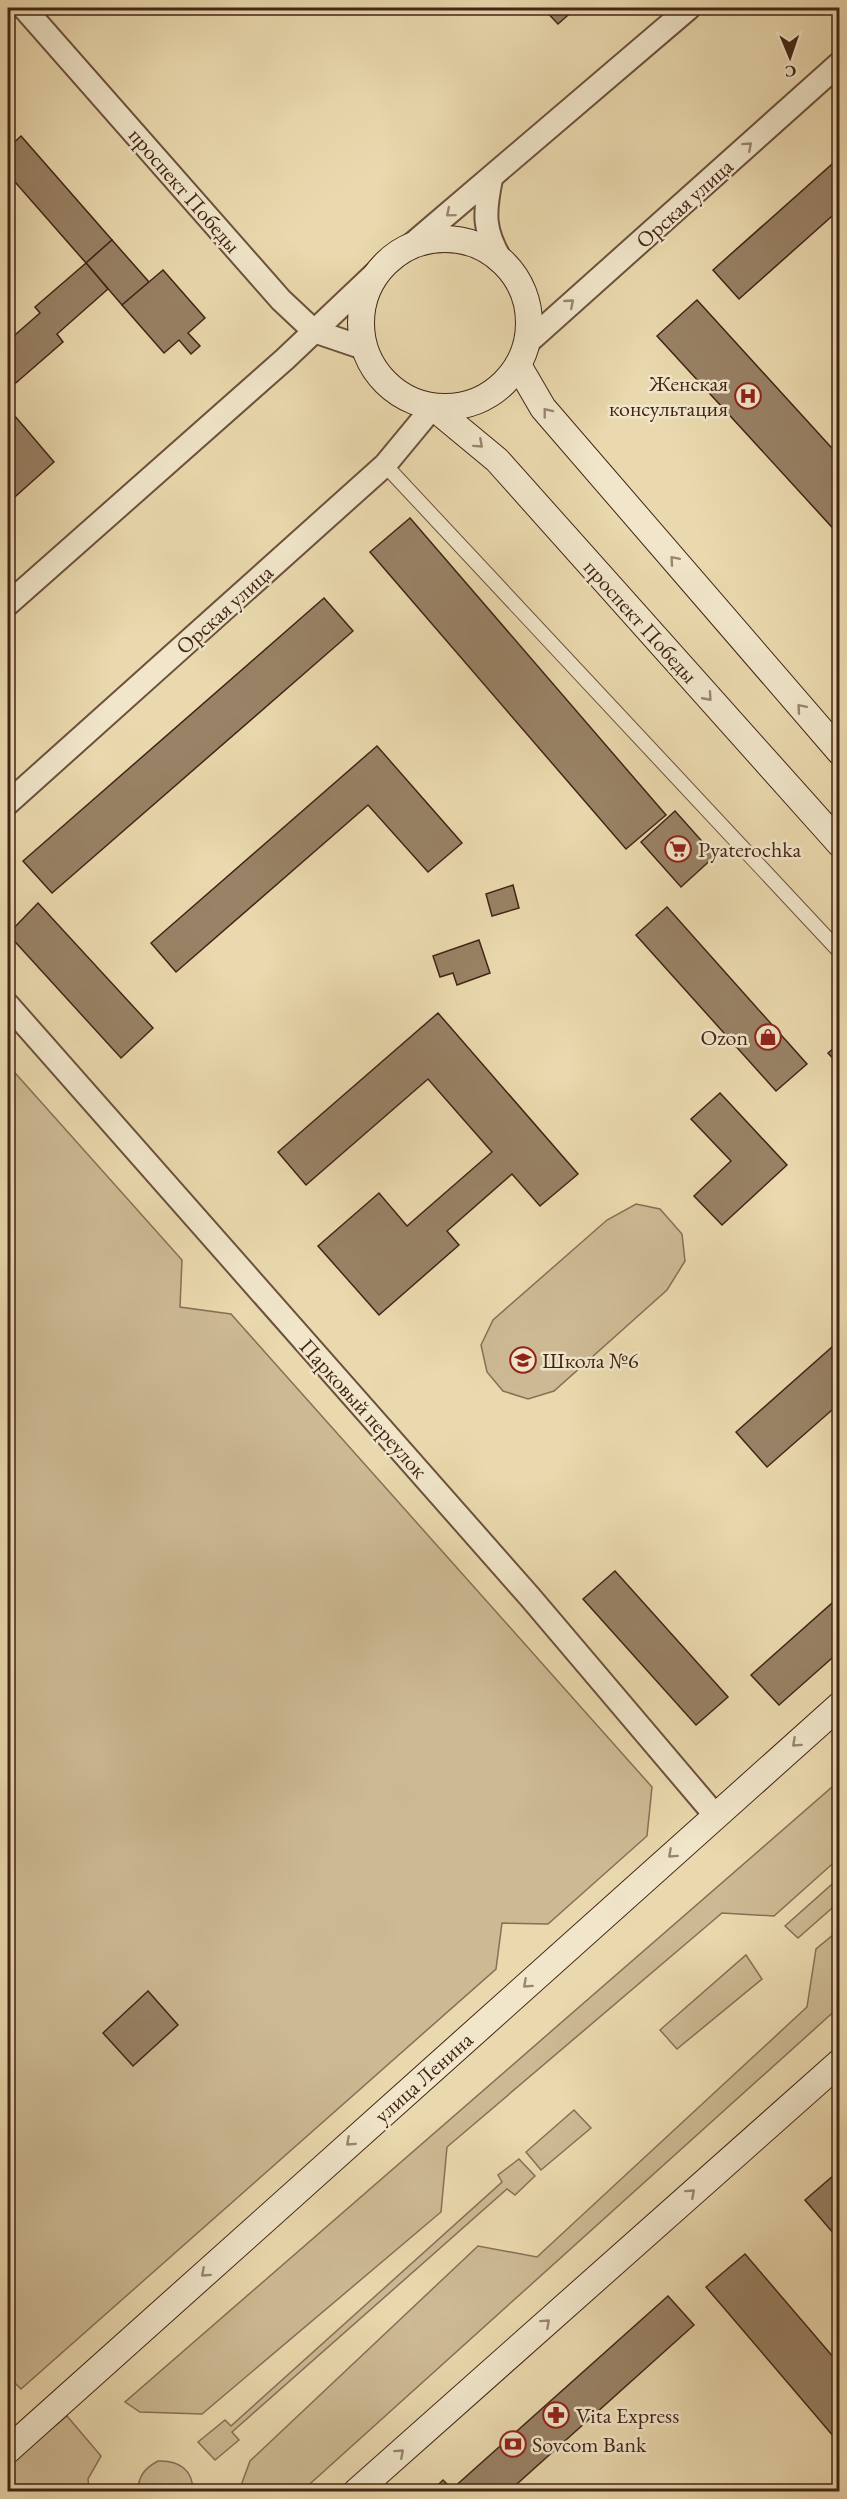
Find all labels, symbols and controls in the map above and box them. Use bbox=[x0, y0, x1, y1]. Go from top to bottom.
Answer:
north arrow bbox=[760, 27, 820, 87]
text: С bbox=[784, 61, 797, 82]
street label: проспект Победы bbox=[122, 122, 247, 259]
one-way arrow bbox=[741, 142, 751, 153]
street label: Орская улица bbox=[630, 152, 739, 255]
one-way arrow bbox=[446, 206, 457, 217]
one-way arrow bbox=[563, 299, 574, 310]
place label: Женская консультация bbox=[609, 369, 728, 423]
hospital icon: Женская консультация bbox=[733, 381, 763, 411]
one-way arrow bbox=[543, 408, 554, 419]
one-way arrow bbox=[471, 436, 482, 447]
street label: проспект Победы bbox=[577, 553, 704, 689]
one-way arrow bbox=[670, 556, 681, 567]
street label: Орская улица bbox=[170, 558, 279, 661]
one-way arrow bbox=[701, 690, 712, 701]
one-way arrow bbox=[797, 704, 808, 715]
supermarket icon: Pyaterochka bbox=[663, 834, 693, 864]
place label: Pyaterochka bbox=[698, 835, 802, 864]
shop icon: Ozon bbox=[753, 1022, 783, 1052]
place label: Ozon bbox=[700, 1023, 748, 1052]
street label: Парковый переулок bbox=[293, 1332, 435, 1485]
school or university icon: Школа №6 bbox=[508, 1345, 538, 1375]
place label: Школа №6 bbox=[542, 1346, 639, 1375]
one-way arrow bbox=[792, 1736, 803, 1747]
one-way arrow bbox=[668, 1847, 678, 1858]
one-way arrow bbox=[523, 1977, 533, 1988]
street label: улица Ленина bbox=[368, 2025, 479, 2129]
one-way arrow bbox=[346, 2135, 357, 2146]
one-way arrow bbox=[684, 2189, 695, 2200]
one-way arrow bbox=[201, 2266, 212, 2277]
one-way arrow bbox=[539, 2319, 549, 2330]
pharmacy icon: Vita Express bbox=[541, 2400, 571, 2430]
place label: Vita Express bbox=[576, 2401, 679, 2430]
bank icon: Sovcom Bank bbox=[498, 2429, 528, 2459]
place label: Sovcom Bank bbox=[532, 2430, 647, 2459]
one-way arrow bbox=[393, 2449, 404, 2460]

